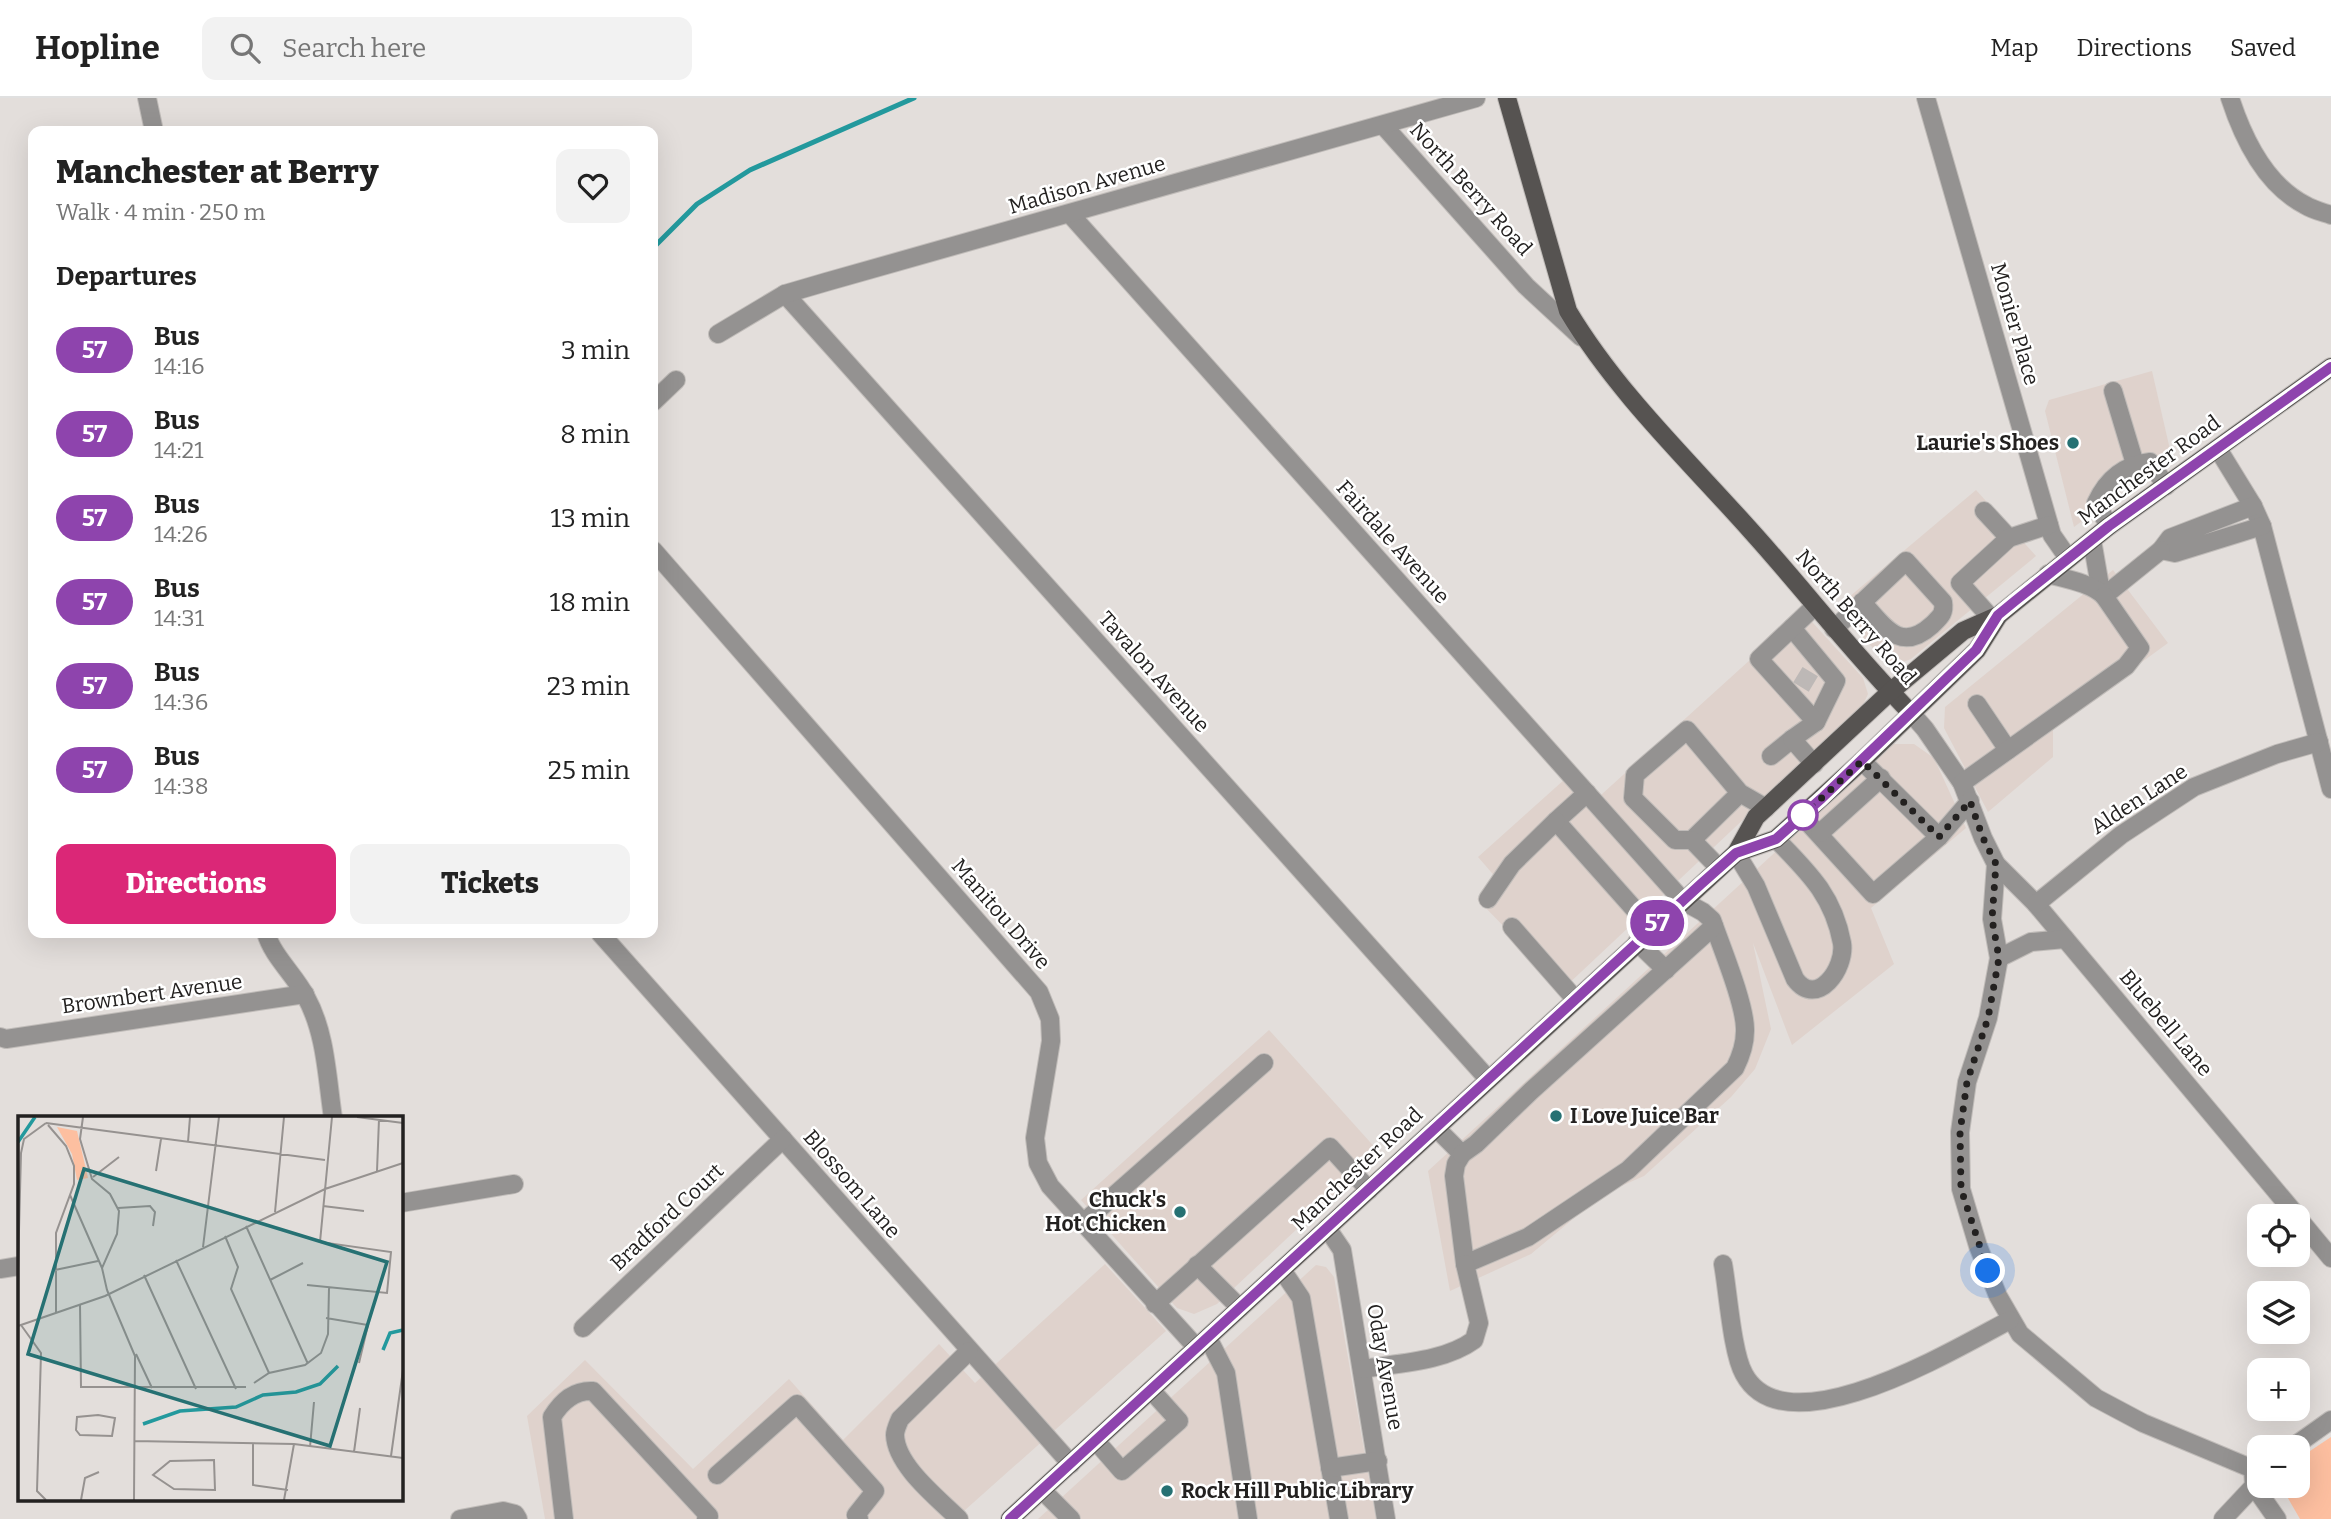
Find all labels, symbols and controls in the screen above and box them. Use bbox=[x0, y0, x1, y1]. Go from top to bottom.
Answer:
search box bbox=[202, 17, 692, 80]
text: Hopline bbox=[35, 28, 160, 68]
icon: search bbox=[226, 29, 264, 67]
text: Search here bbox=[282, 33, 426, 64]
text: Map bbox=[1990, 34, 2039, 62]
text: Directions bbox=[2077, 34, 2192, 62]
text: Saved bbox=[2230, 34, 2296, 62]
street label: North Berry Road bbox=[1404, 117, 1538, 261]
button: heart bbox=[556, 149, 630, 223]
street label: Madison Avenue bbox=[1006, 150, 1168, 220]
text: Manchester at Berry bbox=[56, 152, 378, 192]
text: Walk · 4 min · 250 m bbox=[56, 198, 265, 226]
street label: Monier Place bbox=[1985, 260, 2045, 388]
text: Departures bbox=[56, 261, 197, 292]
text: Bus bbox=[154, 321, 200, 352]
text: 3 min bbox=[561, 335, 630, 366]
text: 57 bbox=[82, 336, 107, 364]
text: 14:16 bbox=[154, 352, 204, 380]
text: Bus bbox=[154, 405, 200, 436]
street label: Manchester Road bbox=[2073, 410, 2225, 530]
text: 8 min bbox=[560, 419, 630, 450]
text: 57 bbox=[82, 420, 107, 448]
place label: Laurie's Shoes bbox=[1916, 430, 2059, 456]
marker: Laurie's Shoes bbox=[2065, 435, 2081, 451]
text: 14:21 bbox=[154, 436, 203, 464]
street label: Fairdale Avenue bbox=[1331, 475, 1455, 609]
text: Bus bbox=[154, 489, 200, 520]
text: 13 min bbox=[550, 503, 630, 534]
text: 57 bbox=[82, 504, 107, 532]
text: 14:26 bbox=[154, 520, 208, 548]
street label: North Berry Road bbox=[1790, 544, 1922, 690]
text: Bus bbox=[154, 573, 200, 604]
text: 18 min bbox=[550, 587, 630, 618]
text: 57 bbox=[82, 588, 107, 616]
text: 14:31 bbox=[154, 604, 204, 632]
street label: Tavalon Avenue bbox=[1093, 606, 1215, 738]
text: Bus bbox=[154, 657, 200, 688]
text: 23 min bbox=[547, 671, 630, 702]
text: 57 bbox=[82, 672, 107, 700]
text: 14:36 bbox=[154, 688, 208, 716]
text: Bus bbox=[154, 741, 200, 772]
text: 25 min bbox=[548, 755, 630, 786]
text: 57 bbox=[82, 756, 107, 784]
street label: Alden Lane bbox=[2086, 758, 2192, 840]
text: 14:38 bbox=[154, 772, 209, 800]
unlabelled marker bbox=[1788, 800, 1818, 830]
button: Directions bbox=[56, 844, 336, 924]
button: Tickets bbox=[350, 844, 630, 924]
street label: Manitou Drive bbox=[946, 853, 1056, 975]
line badge: 57 bbox=[1626, 900, 1688, 946]
text: 57 bbox=[1644, 909, 1670, 937]
street label: Bluebell Lane bbox=[2114, 964, 2218, 1082]
street label: Brownbert Avenue bbox=[60, 968, 244, 1020]
street label: Manchester Road bbox=[1286, 1102, 1428, 1236]
place label: I Love Juice Bar bbox=[1570, 1103, 1719, 1129]
marker: I Love Juice Bar bbox=[1548, 1108, 1564, 1124]
inset map bbox=[18, 1116, 402, 1502]
street label: Blossom Lane bbox=[798, 1124, 906, 1244]
street label: Bradford Court bbox=[605, 1158, 729, 1276]
place label: Chuck's Hot Chicken bbox=[1045, 1187, 1166, 1237]
marker: Chuck's Hot Chicken bbox=[1172, 1204, 1188, 1220]
map controls bbox=[2247, 1204, 2310, 1498]
button: locate bbox=[2247, 1204, 2310, 1267]
your location bbox=[1970, 1253, 2005, 1288]
button: layers bbox=[2247, 1281, 2310, 1344]
street label: Oday Avenue bbox=[1361, 1302, 1409, 1432]
button: + bbox=[2247, 1358, 2310, 1421]
button: − bbox=[2247, 1435, 2310, 1498]
place label: Rock Hill Public Library bbox=[1181, 1478, 1414, 1504]
marker: Rock Hill Public Library bbox=[1159, 1483, 1175, 1499]

